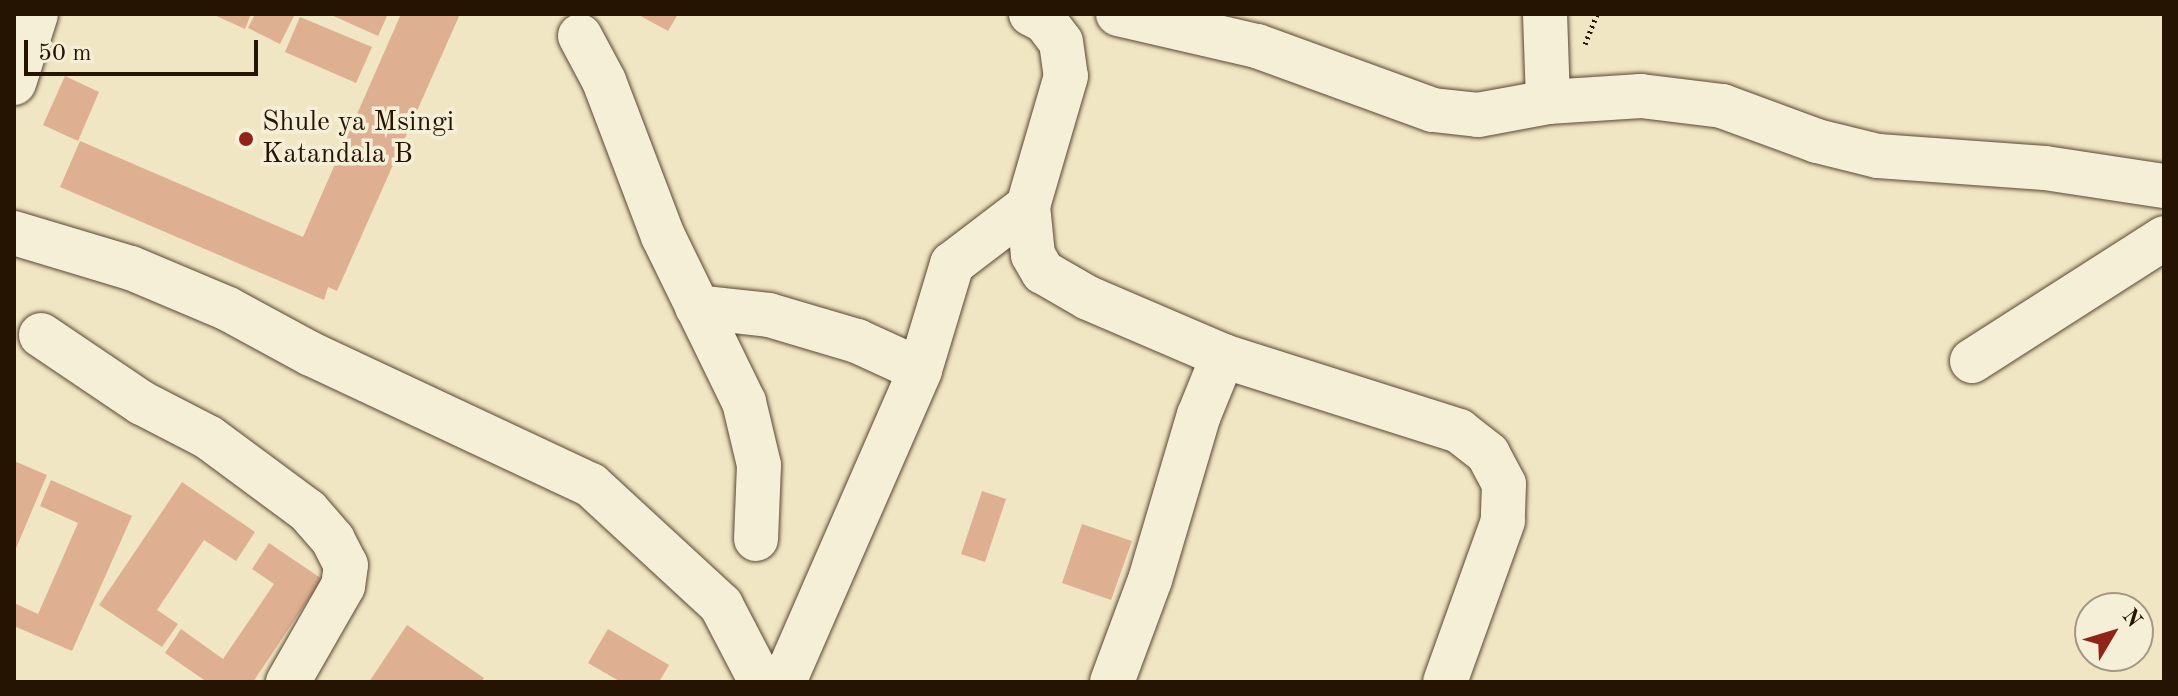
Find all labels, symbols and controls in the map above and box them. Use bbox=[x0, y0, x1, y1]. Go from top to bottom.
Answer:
scale bar bbox=[28, 24, 262, 74]
text: 50 m bbox=[38, 42, 92, 66]
place label: Shule ya Msingi Katandala B bbox=[262, 106, 454, 172]
marker: Shule ya Msingi Katandala B bbox=[237, 130, 255, 148]
north arrow bbox=[2074, 592, 2154, 672]
text: N bbox=[2117, 605, 2145, 632]

